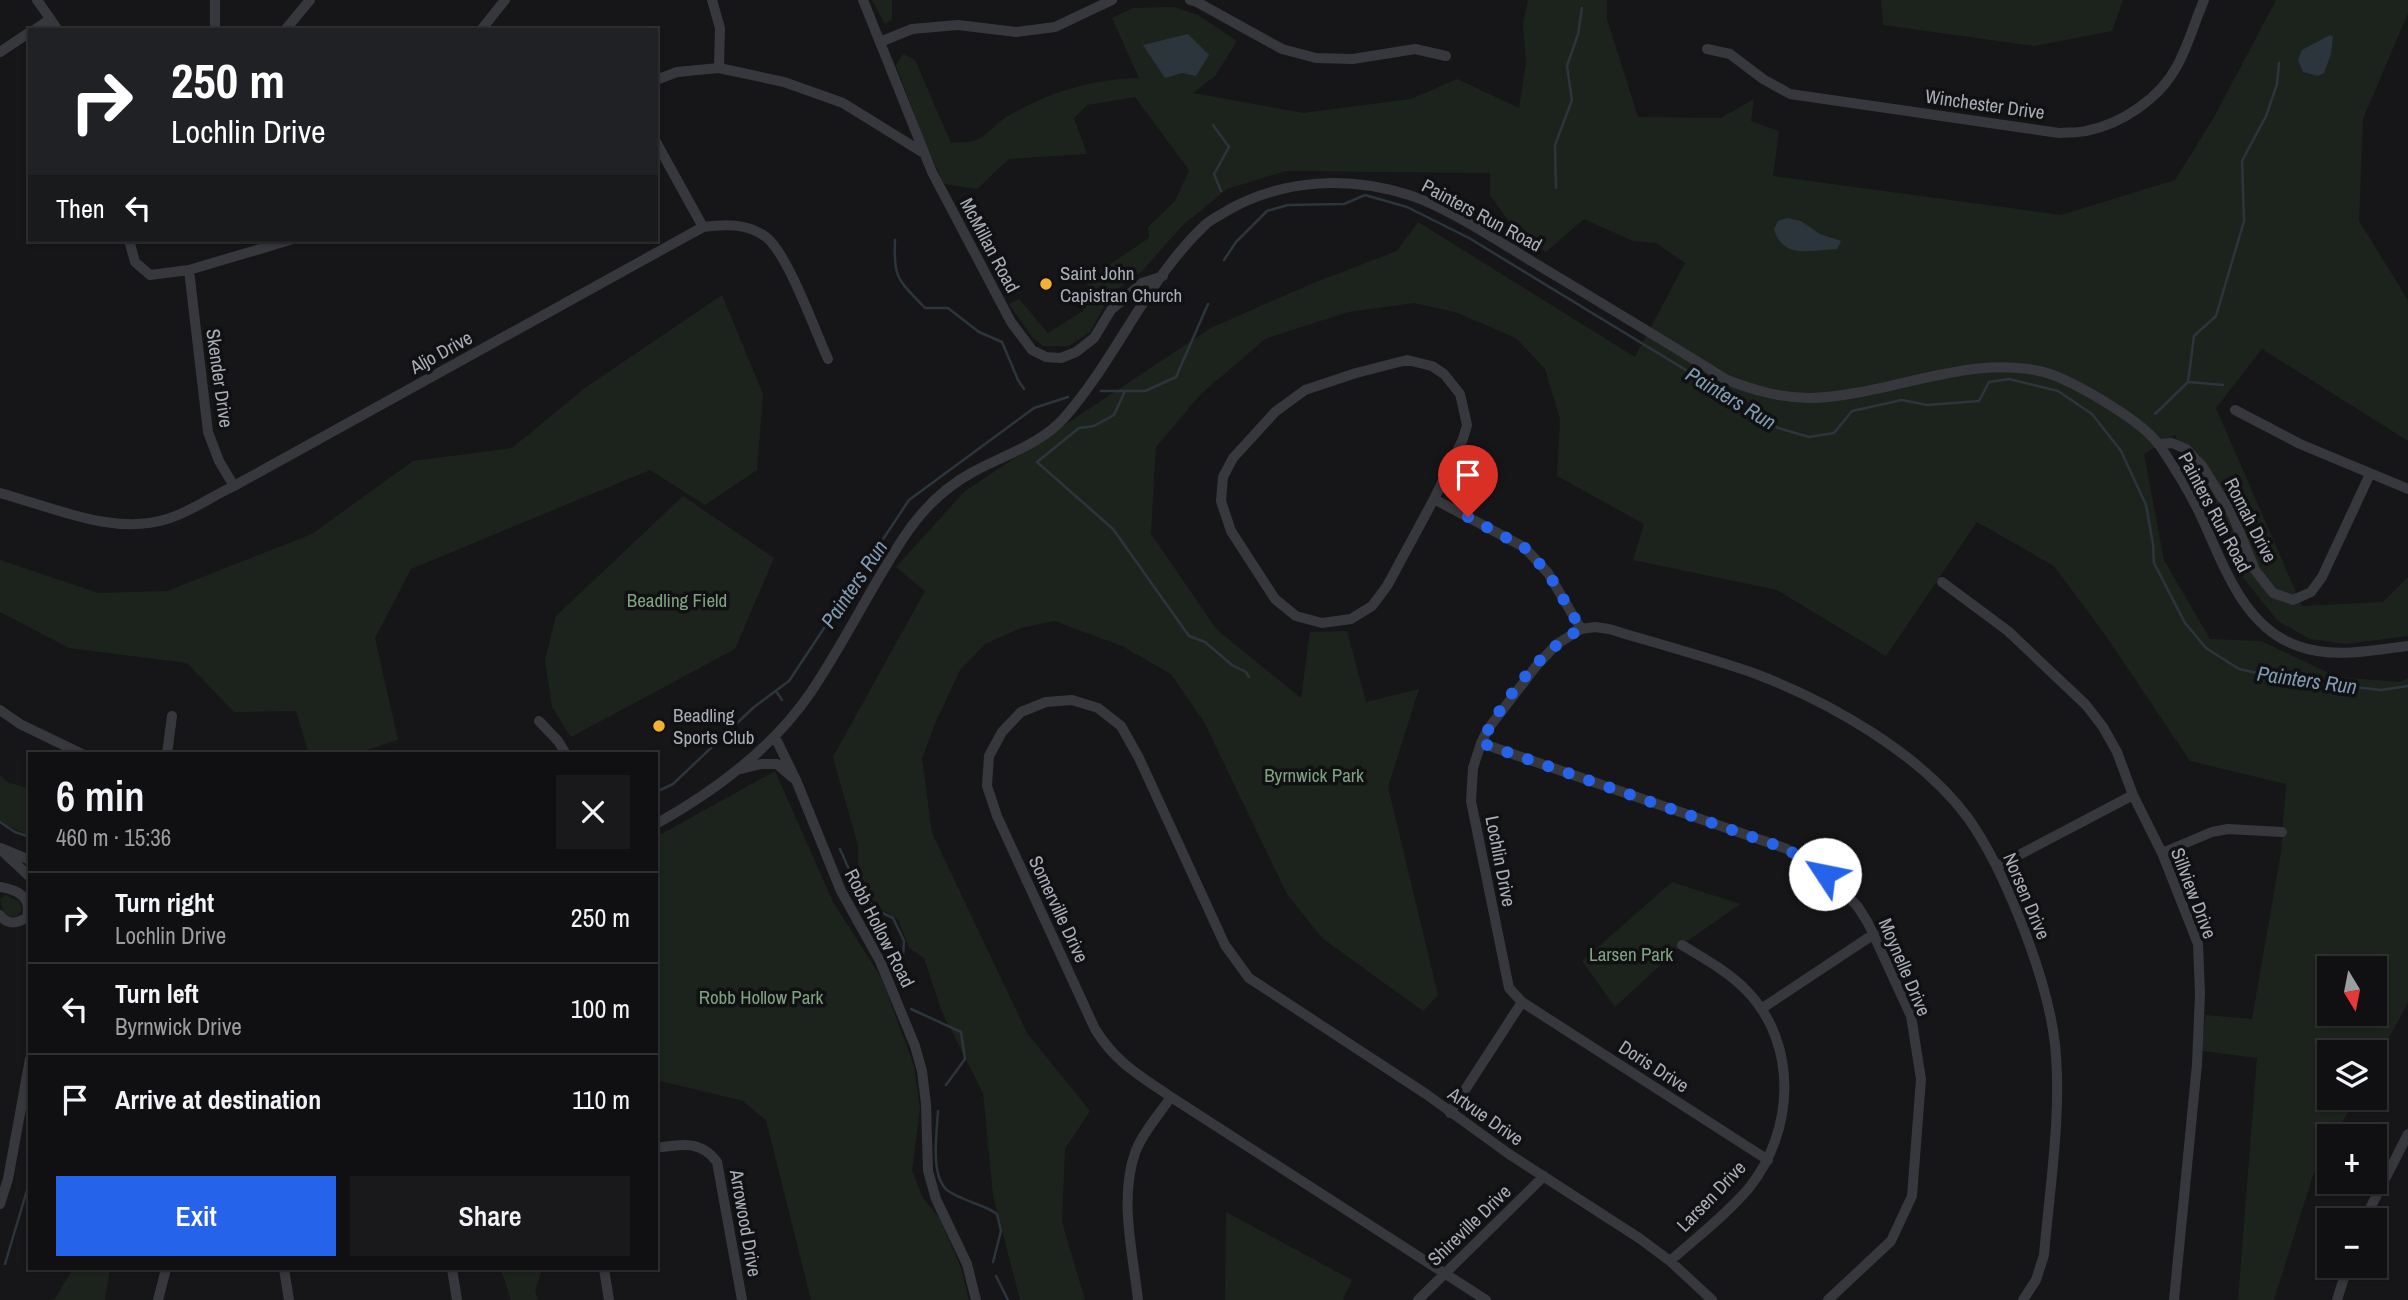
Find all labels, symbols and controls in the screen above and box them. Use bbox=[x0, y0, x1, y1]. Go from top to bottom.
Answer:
text: 250 m bbox=[171, 47, 285, 113]
icon: right bbox=[56, 56, 147, 147]
street label: Winchester Drive bbox=[1924, 83, 2046, 125]
text: Lochlin Drive bbox=[171, 110, 326, 153]
street label: Painters Run Road bbox=[1417, 172, 1547, 258]
icon: left bbox=[119, 189, 157, 227]
text: Then bbox=[56, 191, 105, 226]
street label: McMillan Road bbox=[954, 193, 1026, 297]
place label: Saint John Capistran Church bbox=[1060, 260, 1182, 308]
marker: Saint John Capistran Church bbox=[1038, 276, 1054, 292]
street label: Aljo Drive bbox=[404, 324, 477, 380]
street label: Skender Drive bbox=[200, 327, 240, 429]
water label: Painters Run bbox=[1680, 360, 1782, 436]
pin bbox=[1438, 445, 1498, 517]
street label: Painters Run Road bbox=[2172, 447, 2258, 577]
icon: arrive bbox=[1449, 456, 1487, 494]
street label: Romah Drive bbox=[2219, 473, 2283, 567]
water label: Painters Run bbox=[814, 534, 894, 634]
park label: Beadling Field bbox=[627, 587, 727, 613]
water label: Painters Run bbox=[2255, 659, 2359, 701]
place label: Beadling Sports Club bbox=[673, 702, 754, 750]
marker: Beadling Sports Club bbox=[651, 718, 667, 734]
park label: Byrnwick Park bbox=[1264, 762, 1364, 788]
text: 6 min bbox=[56, 768, 145, 824]
button: close bbox=[556, 775, 630, 849]
street label: Lochlin Drive bbox=[1479, 813, 1523, 909]
text: 460 m · 15:36 bbox=[56, 822, 171, 853]
position arrow bbox=[1788, 837, 1862, 911]
street label: Sillview Drive bbox=[2165, 844, 2223, 942]
street label: Norsen Drive bbox=[1997, 849, 2057, 943]
street label: Somerville Drive bbox=[1023, 851, 1095, 967]
street label: Robb Hollow Road bbox=[839, 864, 921, 992]
text: Turn right bbox=[115, 885, 214, 920]
icon: right bbox=[56, 899, 94, 937]
text: 250 m bbox=[571, 900, 630, 935]
street label: Moynelle Drive bbox=[1873, 914, 1937, 1020]
text: Lochlin Drive bbox=[115, 920, 226, 951]
park label: Larsen Park bbox=[1589, 941, 1673, 967]
north arrow bbox=[2317, 956, 2387, 1026]
map controls bbox=[2317, 956, 2387, 1278]
text: Turn left bbox=[115, 976, 199, 1011]
park label: Robb Hollow Park bbox=[699, 984, 824, 1010]
icon: left bbox=[56, 990, 94, 1028]
text: 100 m bbox=[571, 991, 630, 1026]
text: Byrnwick Drive bbox=[115, 1011, 242, 1042]
street label: Doris Drive bbox=[1614, 1034, 1694, 1098]
button: layers bbox=[2317, 1040, 2387, 1110]
street label: Artvue Drive bbox=[1442, 1080, 1529, 1151]
icon: arrive bbox=[56, 1081, 94, 1119]
text: Arrive at destination bbox=[115, 1082, 321, 1117]
text: 110 m bbox=[572, 1082, 630, 1117]
button: + bbox=[2317, 1124, 2387, 1194]
street label: Larsen Drive bbox=[1671, 1155, 1751, 1237]
street label: Arrowood Drive bbox=[724, 1166, 768, 1279]
button: Exit bbox=[56, 1176, 336, 1256]
button: Share bbox=[350, 1176, 630, 1256]
street label: Shireville Drive bbox=[1422, 1179, 1516, 1271]
button: − bbox=[2317, 1208, 2387, 1278]

